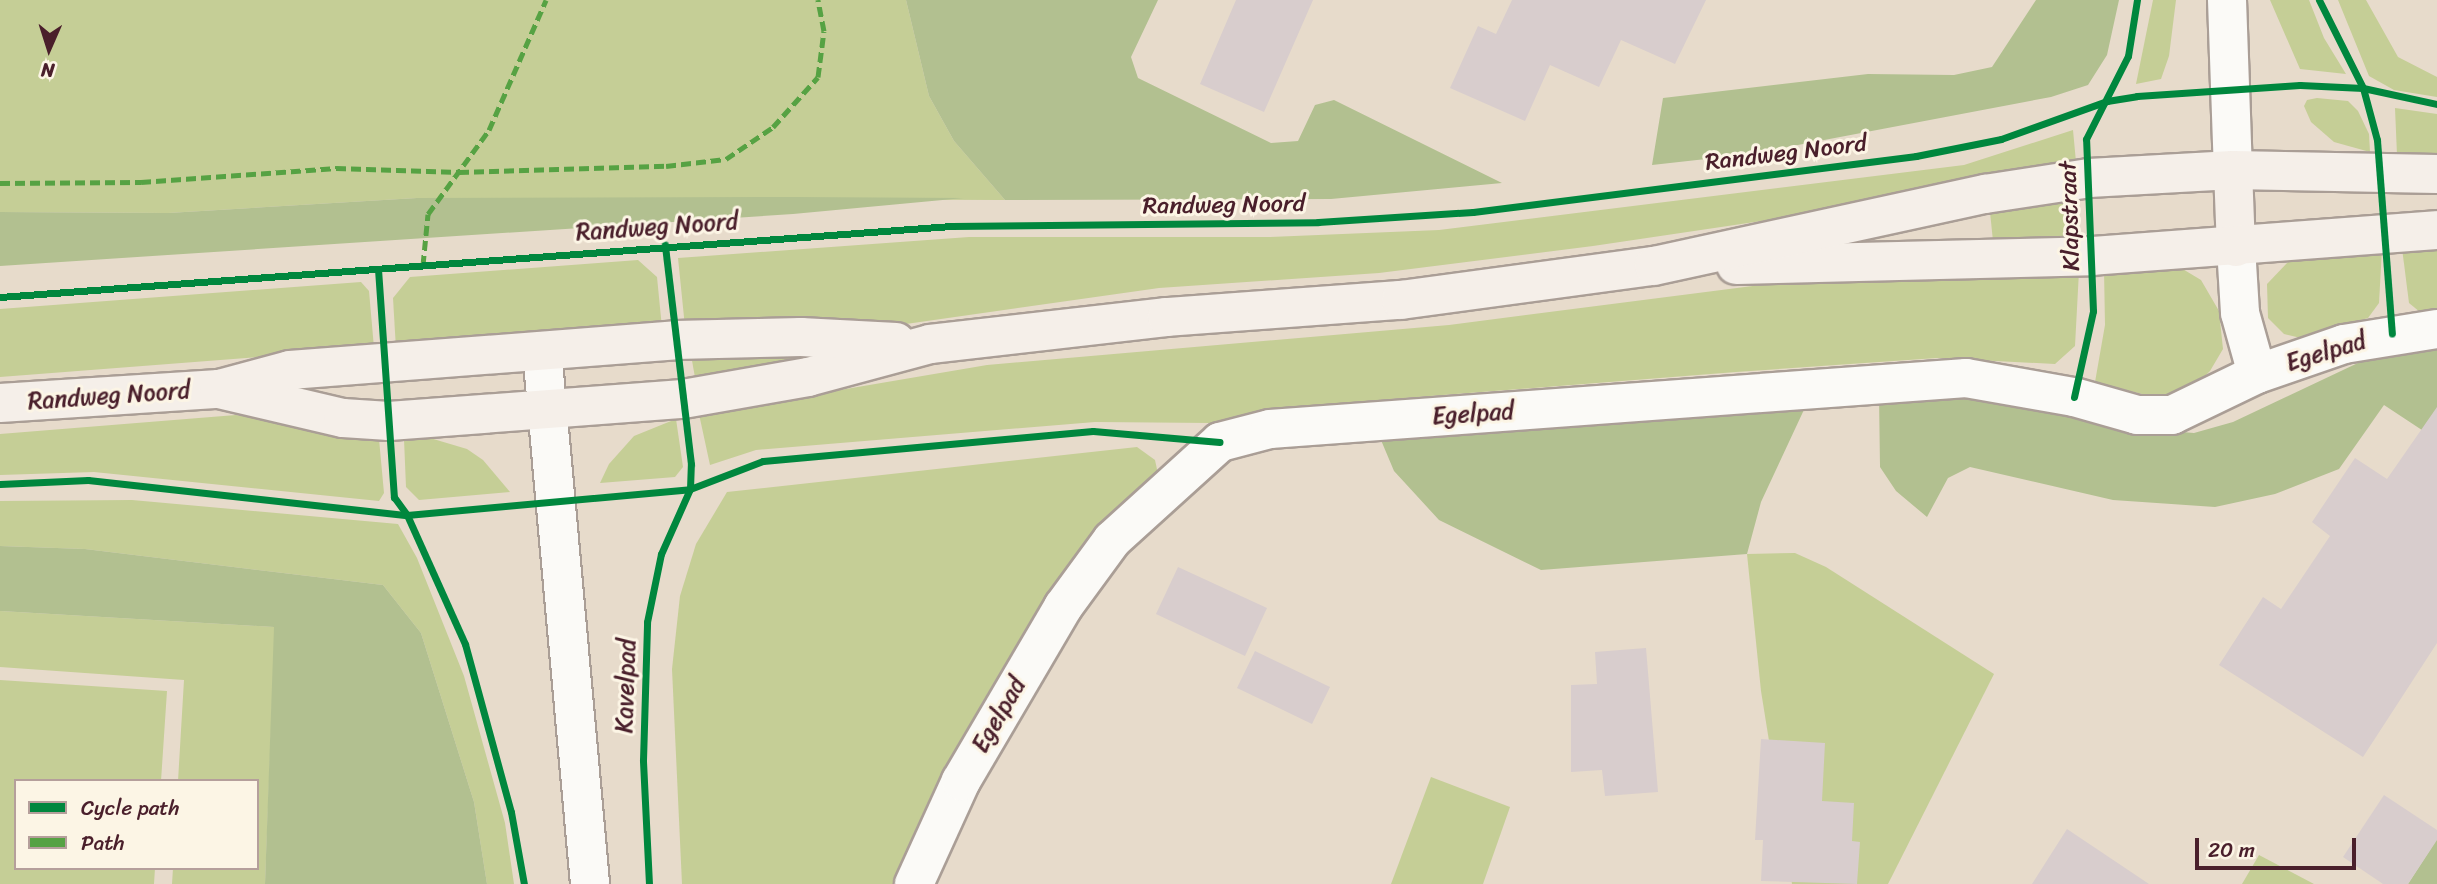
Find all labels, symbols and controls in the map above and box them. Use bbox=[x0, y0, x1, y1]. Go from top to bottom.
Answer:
north arrow bbox=[14, 14, 84, 84]
text: N bbox=[40, 54, 55, 87]
street label: Randweg Noord bbox=[1703, 129, 1869, 177]
street label: Klapstraat bbox=[2054, 160, 2086, 272]
street label: Randweg Noord bbox=[1142, 189, 1306, 221]
street label: Randweg Noord bbox=[575, 207, 739, 247]
street label: Egelpad bbox=[2283, 326, 2369, 378]
street label: Randweg Noord bbox=[27, 376, 191, 416]
street label: Egelpad bbox=[1431, 397, 1515, 431]
street label: Kavelpad bbox=[610, 638, 642, 734]
street label: Egelpad bbox=[966, 672, 1032, 758]
legend bbox=[14, 779, 259, 870]
text: Cycle path bbox=[81, 789, 180, 827]
text: Path bbox=[81, 824, 124, 862]
scale bar bbox=[2199, 824, 2360, 868]
text: 20 m bbox=[2208, 831, 2255, 869]

